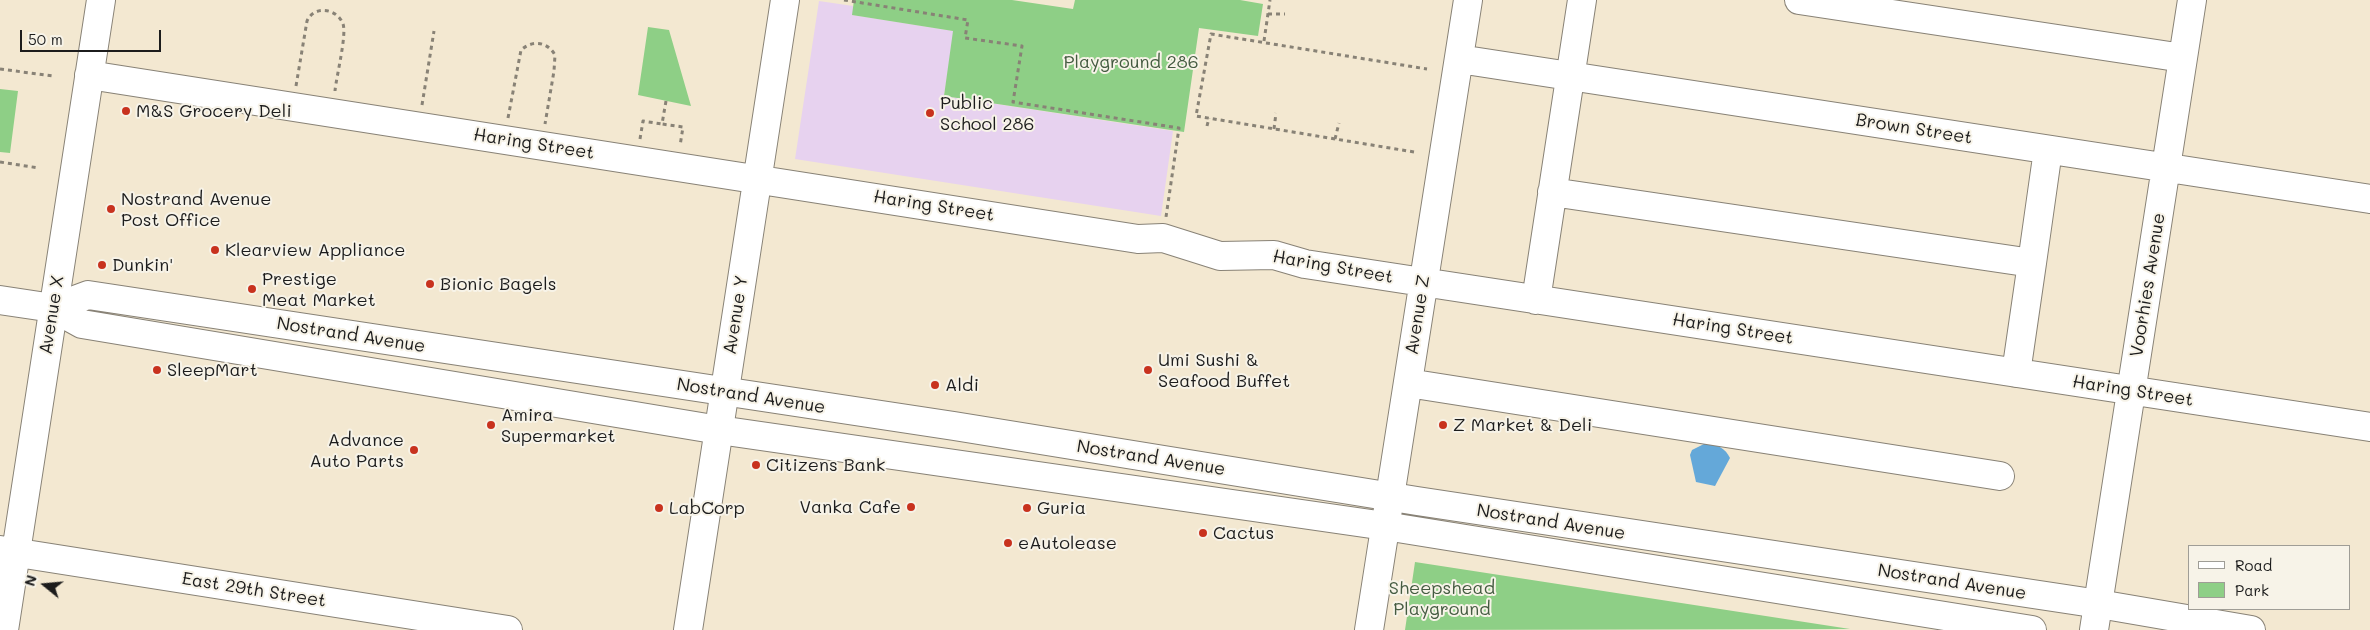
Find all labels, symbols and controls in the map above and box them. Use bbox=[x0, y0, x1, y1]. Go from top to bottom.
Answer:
scale bar bbox=[22, 20, 164, 52]
text: 50 m bbox=[28, 29, 63, 49]
park label: Playground 286 bbox=[1063, 51, 1199, 73]
place label: Public School 286 bbox=[940, 92, 1034, 134]
place label: M&S Grocery Deli bbox=[136, 100, 292, 122]
marker: M&S Grocery Deli bbox=[120, 105, 132, 117]
marker: Public School 286 bbox=[924, 107, 936, 119]
street label: Brown Street bbox=[1854, 109, 1974, 149]
street label: Haring Street bbox=[472, 124, 596, 164]
street label: Haring Street bbox=[872, 186, 996, 226]
place label: Nostrand Avenue Post Office bbox=[121, 188, 271, 230]
marker: Nostrand Avenue Post Office bbox=[105, 203, 117, 215]
street label: Voorhies Avenue bbox=[2126, 211, 2170, 359]
place label: Klearview Appliance bbox=[225, 239, 405, 261]
marker: Klearview Appliance bbox=[209, 244, 221, 256]
street label: Haring Street bbox=[1271, 246, 1395, 288]
place label: Dunkin' bbox=[112, 254, 173, 276]
marker: Dunkin' bbox=[96, 259, 108, 271]
place label: Prestige Meat Market bbox=[262, 268, 376, 310]
place label: Bionic Bagels bbox=[440, 273, 556, 295]
street label: Avenue X bbox=[35, 274, 69, 356]
street label: Avenue Y bbox=[719, 274, 753, 356]
street label: Avenue Z bbox=[1401, 274, 1435, 356]
marker: Bionic Bagels bbox=[424, 278, 436, 290]
marker: Prestige Meat Market bbox=[246, 283, 258, 295]
street label: Haring Street bbox=[1671, 309, 1795, 349]
street label: Nostrand Avenue bbox=[275, 313, 427, 357]
place label: Umi Sushi & Seafood Buffet bbox=[1158, 349, 1290, 392]
place label: SleepMart bbox=[167, 359, 258, 381]
marker: SleepMart bbox=[151, 364, 163, 376]
marker: Umi Sushi & Seafood Buffet bbox=[1142, 364, 1154, 376]
street label: Haring Street bbox=[2071, 371, 2195, 411]
street label: Nostrand Avenue bbox=[675, 374, 827, 418]
place label: Aldi bbox=[945, 374, 979, 396]
marker: Aldi bbox=[929, 379, 941, 391]
place label: Amira Supermarket bbox=[501, 404, 615, 446]
place label: Z Market & Deli bbox=[1453, 414, 1592, 436]
marker: Amira Supermarket bbox=[485, 419, 497, 431]
marker: Z Market & Deli bbox=[1437, 419, 1449, 431]
place label: Advance Auto Parts bbox=[309, 429, 404, 472]
street label: Nostrand Avenue bbox=[1075, 436, 1227, 480]
marker: Advance Auto Parts bbox=[408, 444, 420, 456]
place label: Citizens Bank bbox=[766, 454, 885, 476]
marker: Citizens Bank bbox=[750, 459, 762, 471]
place label: Vanka Cafe bbox=[799, 496, 901, 518]
place label: LabCorp bbox=[669, 497, 745, 519]
place label: Guria bbox=[1037, 497, 1086, 519]
street label: Nostrand Avenue bbox=[1475, 500, 1627, 544]
marker: Vanka Cafe bbox=[905, 501, 917, 513]
marker: LabCorp bbox=[653, 502, 665, 514]
marker: Guria bbox=[1021, 502, 1033, 514]
place label: Cactus bbox=[1213, 522, 1274, 544]
marker: Cactus bbox=[1197, 527, 1209, 539]
place label: eAutolease bbox=[1018, 532, 1117, 554]
marker: eAutolease bbox=[1002, 537, 1014, 549]
legend bbox=[2188, 545, 2350, 610]
text: Road bbox=[2235, 555, 2272, 575]
north arrow bbox=[20, 560, 70, 610]
street label: Nostrand Avenue bbox=[1876, 560, 2028, 604]
street label: East 29th Street bbox=[180, 568, 328, 612]
text: N bbox=[20, 573, 41, 588]
park label: Sheepshead Playground bbox=[1389, 577, 1495, 620]
text: Park bbox=[2235, 580, 2269, 600]

